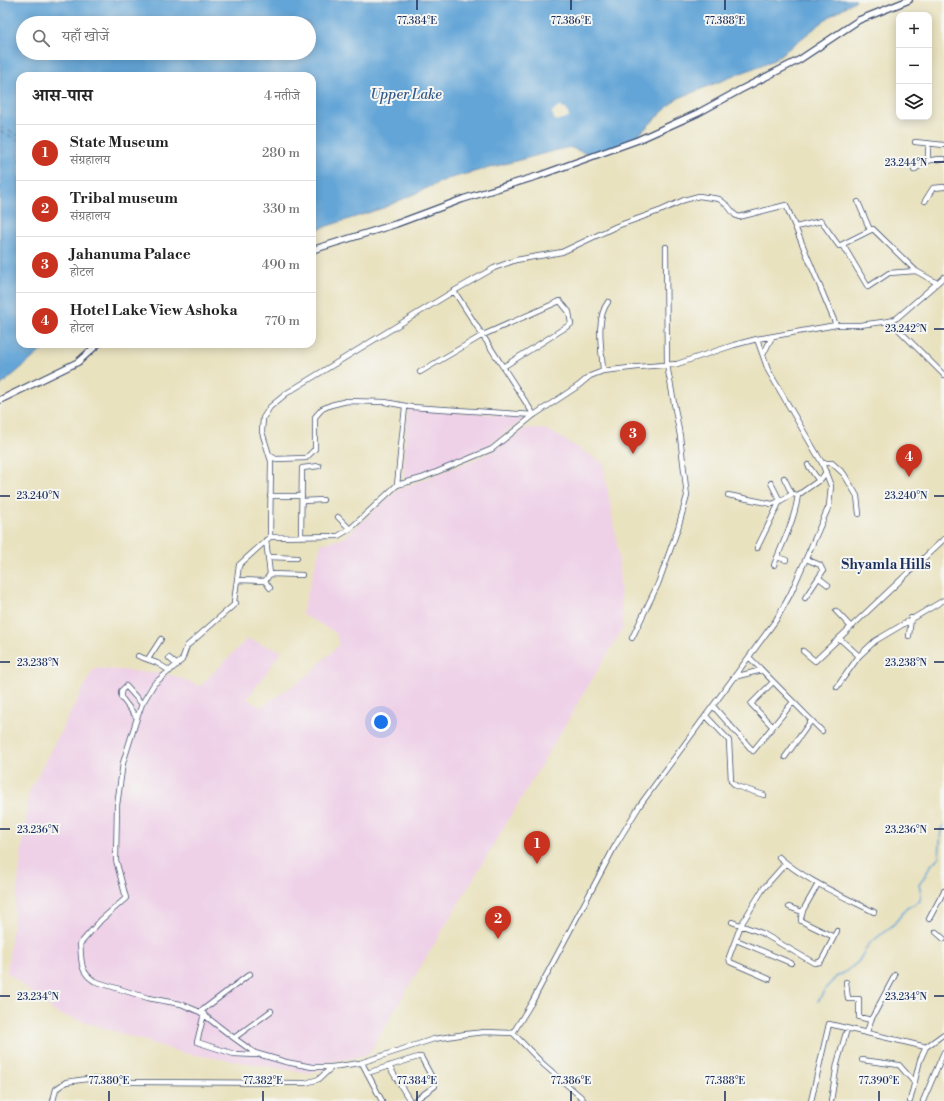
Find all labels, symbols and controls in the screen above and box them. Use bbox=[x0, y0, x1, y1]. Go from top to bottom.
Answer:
map controls bbox=[896, 12, 932, 120]
button: + bbox=[896, 12, 932, 48]
text: 77.384°E bbox=[397, 15, 437, 27]
text: 77.386°E bbox=[551, 15, 591, 27]
text: 77.388°E bbox=[705, 15, 745, 27]
search box bbox=[16, 16, 316, 60]
icon: search bbox=[30, 27, 52, 49]
text: यहाँ खोजें bbox=[62, 27, 109, 46]
button: − bbox=[896, 48, 932, 84]
button: layers bbox=[896, 84, 932, 120]
text: आस-पास bbox=[32, 85, 93, 107]
water label: Upper Lake bbox=[370, 86, 442, 104]
text: 4 नतीजे bbox=[264, 88, 300, 104]
text: State Museum bbox=[70, 133, 169, 152]
text: 1 bbox=[42, 145, 48, 161]
text: 280 m bbox=[262, 145, 300, 161]
text: संग्रहालय bbox=[70, 152, 110, 168]
text: 23.244°N bbox=[885, 157, 928, 169]
text: Tribal museum bbox=[70, 189, 178, 208]
text: 2 bbox=[41, 201, 49, 217]
text: 330 m bbox=[263, 201, 300, 217]
text: संग्रहालय bbox=[70, 208, 110, 224]
text: Jahanuma Palace bbox=[70, 245, 191, 264]
text: 3 bbox=[41, 257, 49, 273]
text: 490 m bbox=[262, 257, 300, 273]
text: होटल bbox=[70, 264, 94, 280]
text: Hotel Lake View Ashoka bbox=[70, 301, 238, 320]
text: 4 bbox=[41, 313, 49, 329]
text: 770 m bbox=[265, 313, 300, 329]
text: होटल bbox=[70, 320, 94, 336]
text: 23.242°N bbox=[885, 323, 928, 335]
pin: 3 bbox=[620, 421, 646, 454]
pin: 4 bbox=[896, 444, 922, 477]
text: 23.240°N bbox=[17, 490, 60, 502]
text: 23.240°N bbox=[885, 490, 928, 502]
district label: Shyamla Hills bbox=[841, 556, 931, 574]
text: 23.238°N bbox=[17, 657, 60, 669]
text: 23.238°N bbox=[885, 657, 928, 669]
your location bbox=[371, 712, 391, 732]
text: 23.236°N bbox=[17, 824, 59, 836]
text: 23.236°N bbox=[885, 824, 927, 836]
pin: 1 bbox=[524, 831, 550, 864]
pin: 2 bbox=[485, 906, 511, 939]
text: 23.234°N bbox=[17, 991, 59, 1003]
text: 23.234°N bbox=[885, 991, 927, 1003]
text: 77.380°E bbox=[89, 1075, 130, 1087]
text: 77.382°E bbox=[243, 1075, 283, 1087]
text: 77.384°E bbox=[397, 1075, 437, 1087]
text: 77.386°E bbox=[551, 1075, 591, 1087]
text: 77.388°E bbox=[705, 1075, 745, 1087]
text: 77.390°E bbox=[859, 1075, 899, 1087]

